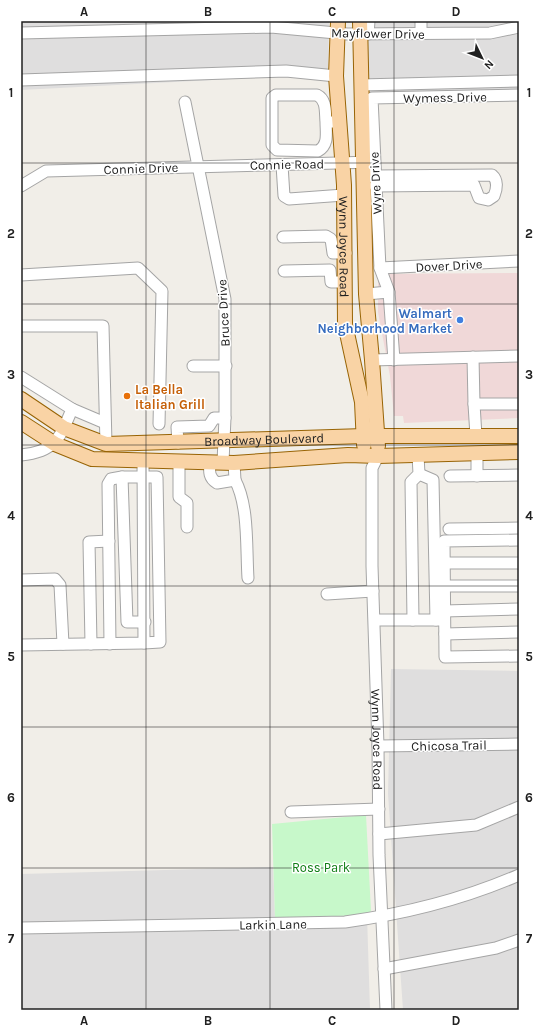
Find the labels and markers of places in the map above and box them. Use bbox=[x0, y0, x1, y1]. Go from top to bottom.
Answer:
place label: Walmart Neighborhood Market bbox=[318, 306, 452, 336]
marker: Walmart Neighborhood Market bbox=[455, 315, 465, 325]
place label: La Bella Italian Grill bbox=[135, 382, 205, 412]
marker: La Bella Italian Grill bbox=[122, 391, 132, 401]

